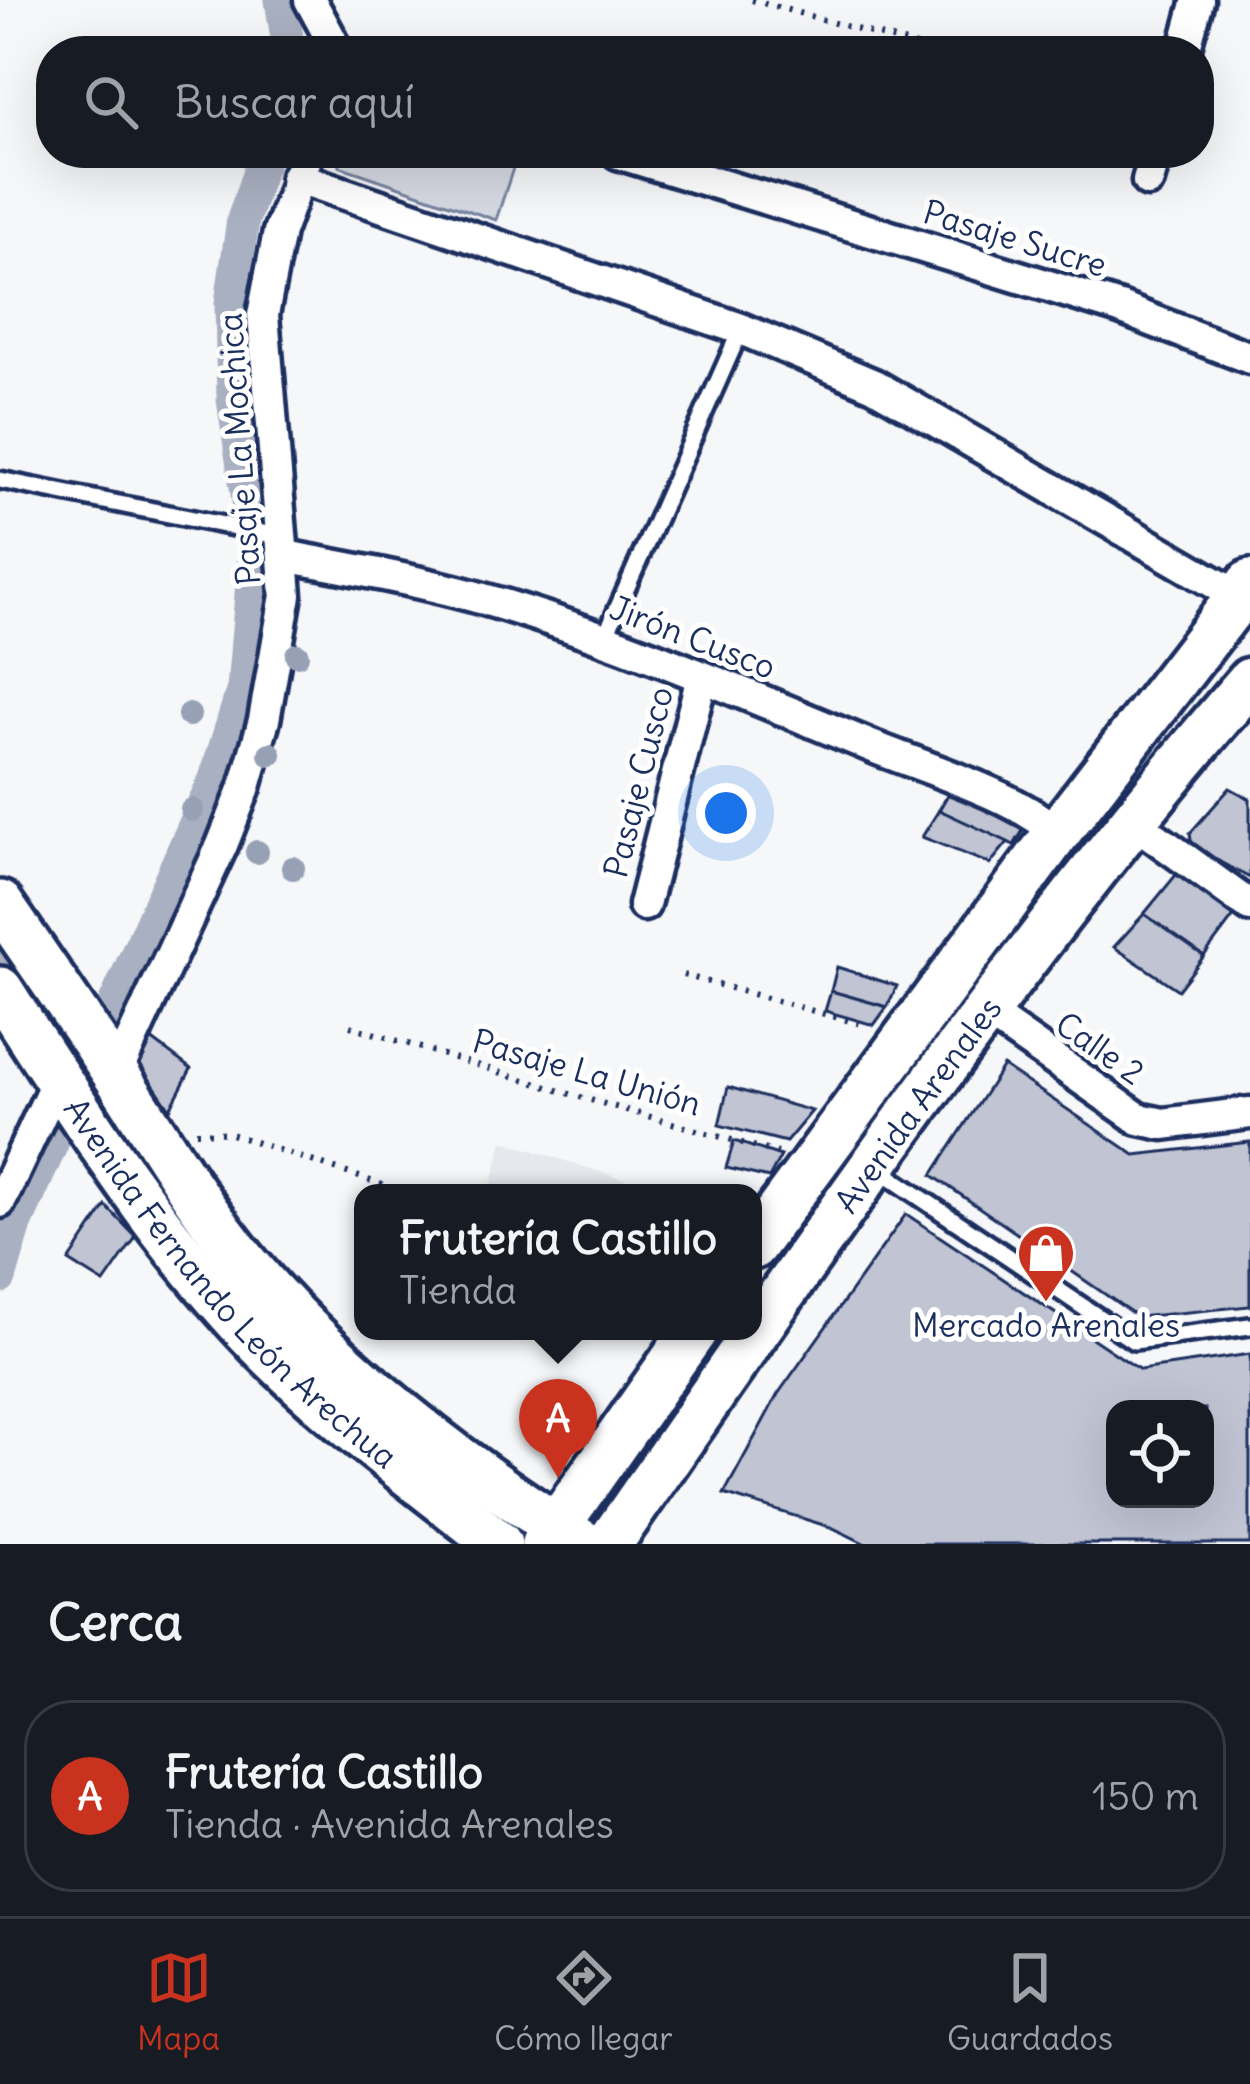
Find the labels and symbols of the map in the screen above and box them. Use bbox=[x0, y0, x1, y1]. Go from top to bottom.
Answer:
street label: Pasaje Sucre bbox=[918, 190, 1112, 286]
street label: Pasaje La Mochica bbox=[209, 311, 269, 587]
street label: Jirón Cusco bbox=[604, 586, 782, 688]
street label: Pasaje Cusco bbox=[594, 682, 682, 882]
your location bbox=[696, 783, 756, 843]
street label: Avenida Arenales bbox=[825, 988, 1010, 1221]
street label: Calle 2 bbox=[1047, 1002, 1153, 1094]
street label: Pasaje La Unión bbox=[468, 1019, 706, 1125]
street label: Avenida Fernando León Arechua bbox=[55, 1090, 406, 1477]
shop icon: Mercado Arenales bbox=[1015, 1222, 1077, 1304]
place label: Mercado Arenales bbox=[912, 1304, 1180, 1346]
pin: A bbox=[519, 1379, 597, 1478]

